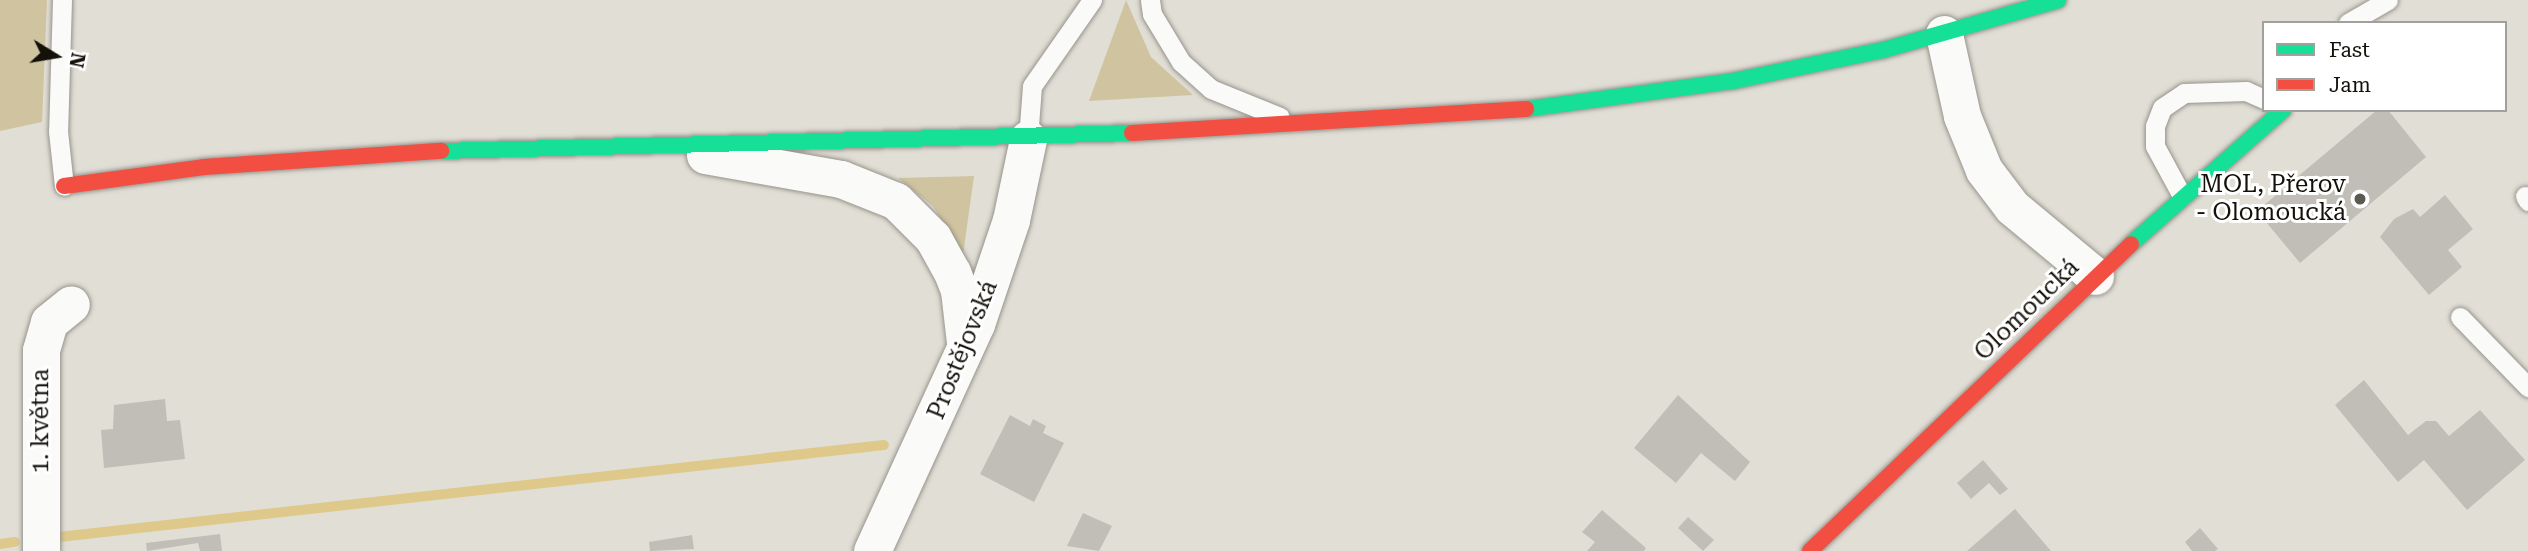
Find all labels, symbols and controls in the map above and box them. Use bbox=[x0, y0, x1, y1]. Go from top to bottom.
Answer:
north arrow bbox=[21, 21, 91, 91]
legend bbox=[2262, 21, 2507, 112]
text: Fast bbox=[2329, 38, 2370, 62]
text: N bbox=[64, 51, 90, 69]
text: Jam bbox=[2329, 73, 2371, 97]
place label: MOL, Přerov - Olomoucká bbox=[2196, 171, 2346, 227]
marker: MOL, Přerov - Olomoucká bbox=[2352, 191, 2368, 207]
street label: Olomoucká bbox=[1969, 253, 2085, 367]
street label: Prostějovská bbox=[922, 276, 1004, 424]
street label: 1. května bbox=[27, 369, 55, 473]

